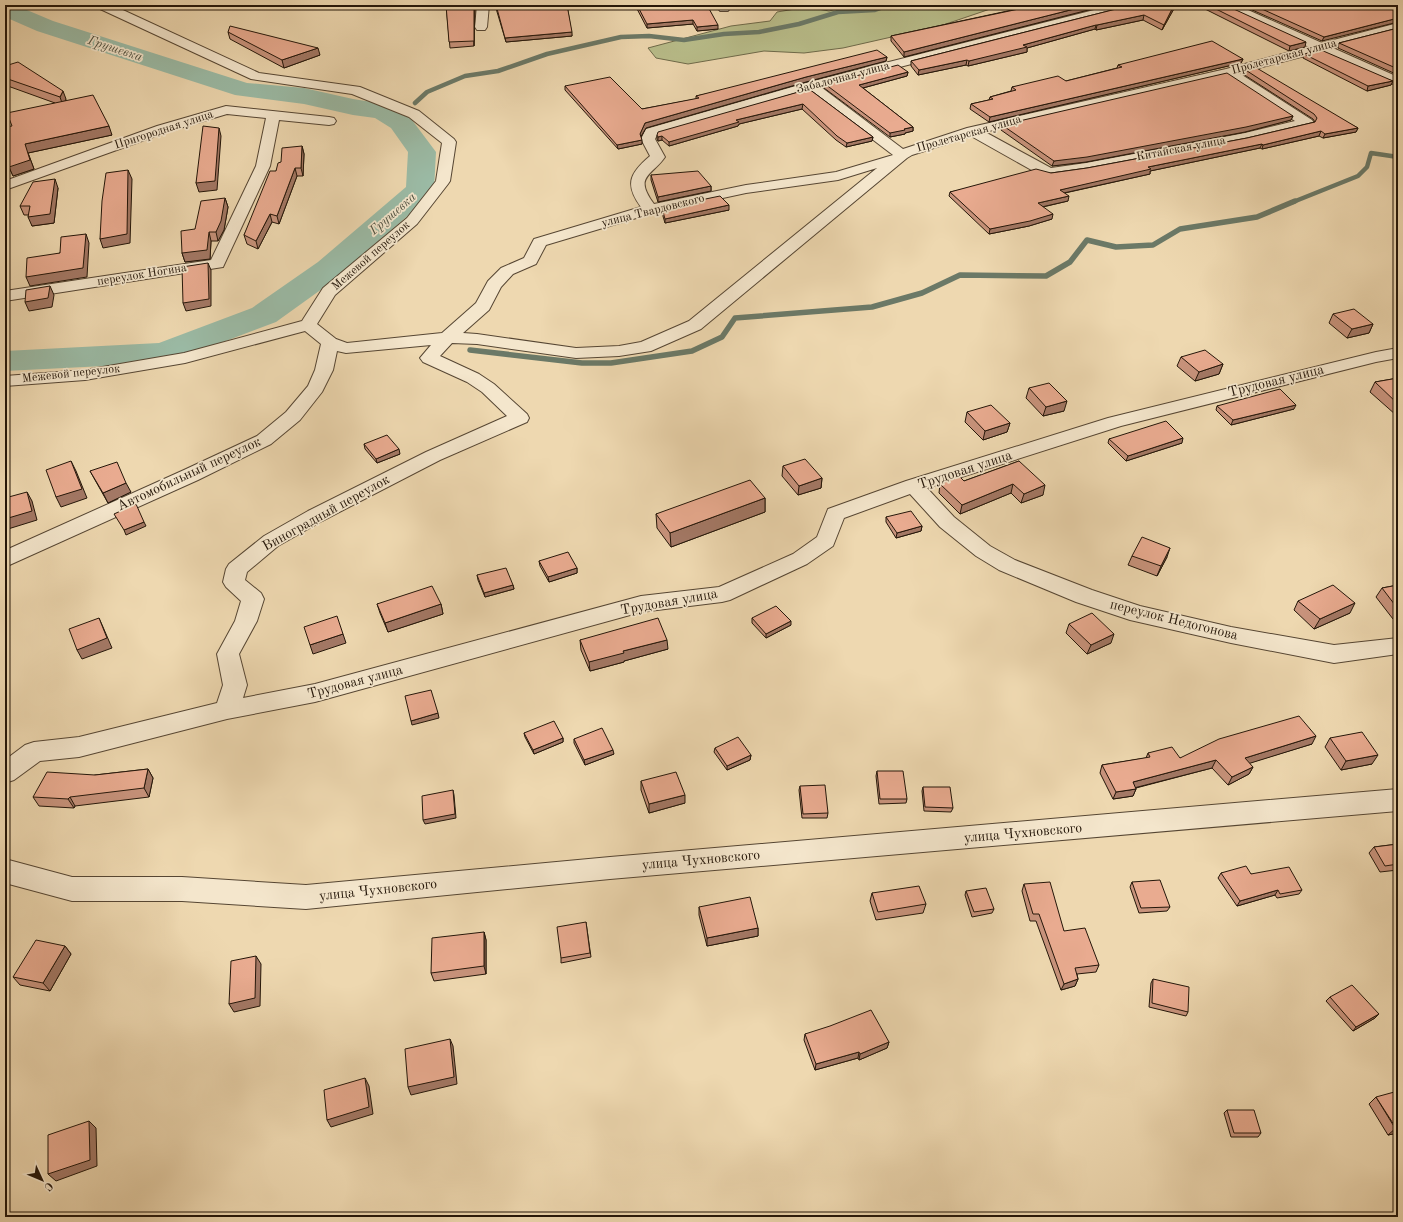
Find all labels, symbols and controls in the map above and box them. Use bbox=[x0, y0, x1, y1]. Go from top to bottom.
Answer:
water label: Грушевка bbox=[85, 34, 144, 64]
street label: Пролетарская улица bbox=[1230, 37, 1338, 77]
street label: Забалочная улица bbox=[795, 60, 891, 96]
street label: Пригородная улица bbox=[113, 108, 215, 152]
street label: Пролетарская улица bbox=[915, 113, 1023, 155]
street label: Китайская улица bbox=[1135, 134, 1227, 164]
water label: Грушевка bbox=[367, 190, 419, 238]
street label: улица Твардовского bbox=[600, 192, 706, 230]
street label: Межевой переулок bbox=[330, 219, 412, 293]
street label: переулок Ногина bbox=[96, 262, 188, 288]
street label: Трудовая улица bbox=[1227, 362, 1325, 400]
street label: Межевой переулок bbox=[21, 363, 121, 385]
street label: Автомобильный переулок bbox=[115, 434, 263, 514]
street label: Трудовая улица bbox=[916, 448, 1014, 492]
street label: Виноградный переулок bbox=[260, 472, 392, 554]
street label: Трудовая улица bbox=[619, 587, 719, 617]
street label: переулок Недогонова bbox=[1109, 597, 1239, 643]
street label: Трудовая улица bbox=[306, 663, 404, 701]
street label: улица Чухновского bbox=[963, 821, 1083, 845]
street label: улица Чухновского bbox=[641, 848, 761, 872]
street label: улица Чухновского bbox=[318, 877, 438, 903]
north arrow bbox=[22, 1160, 62, 1200]
text: С bbox=[42, 1179, 55, 1192]

